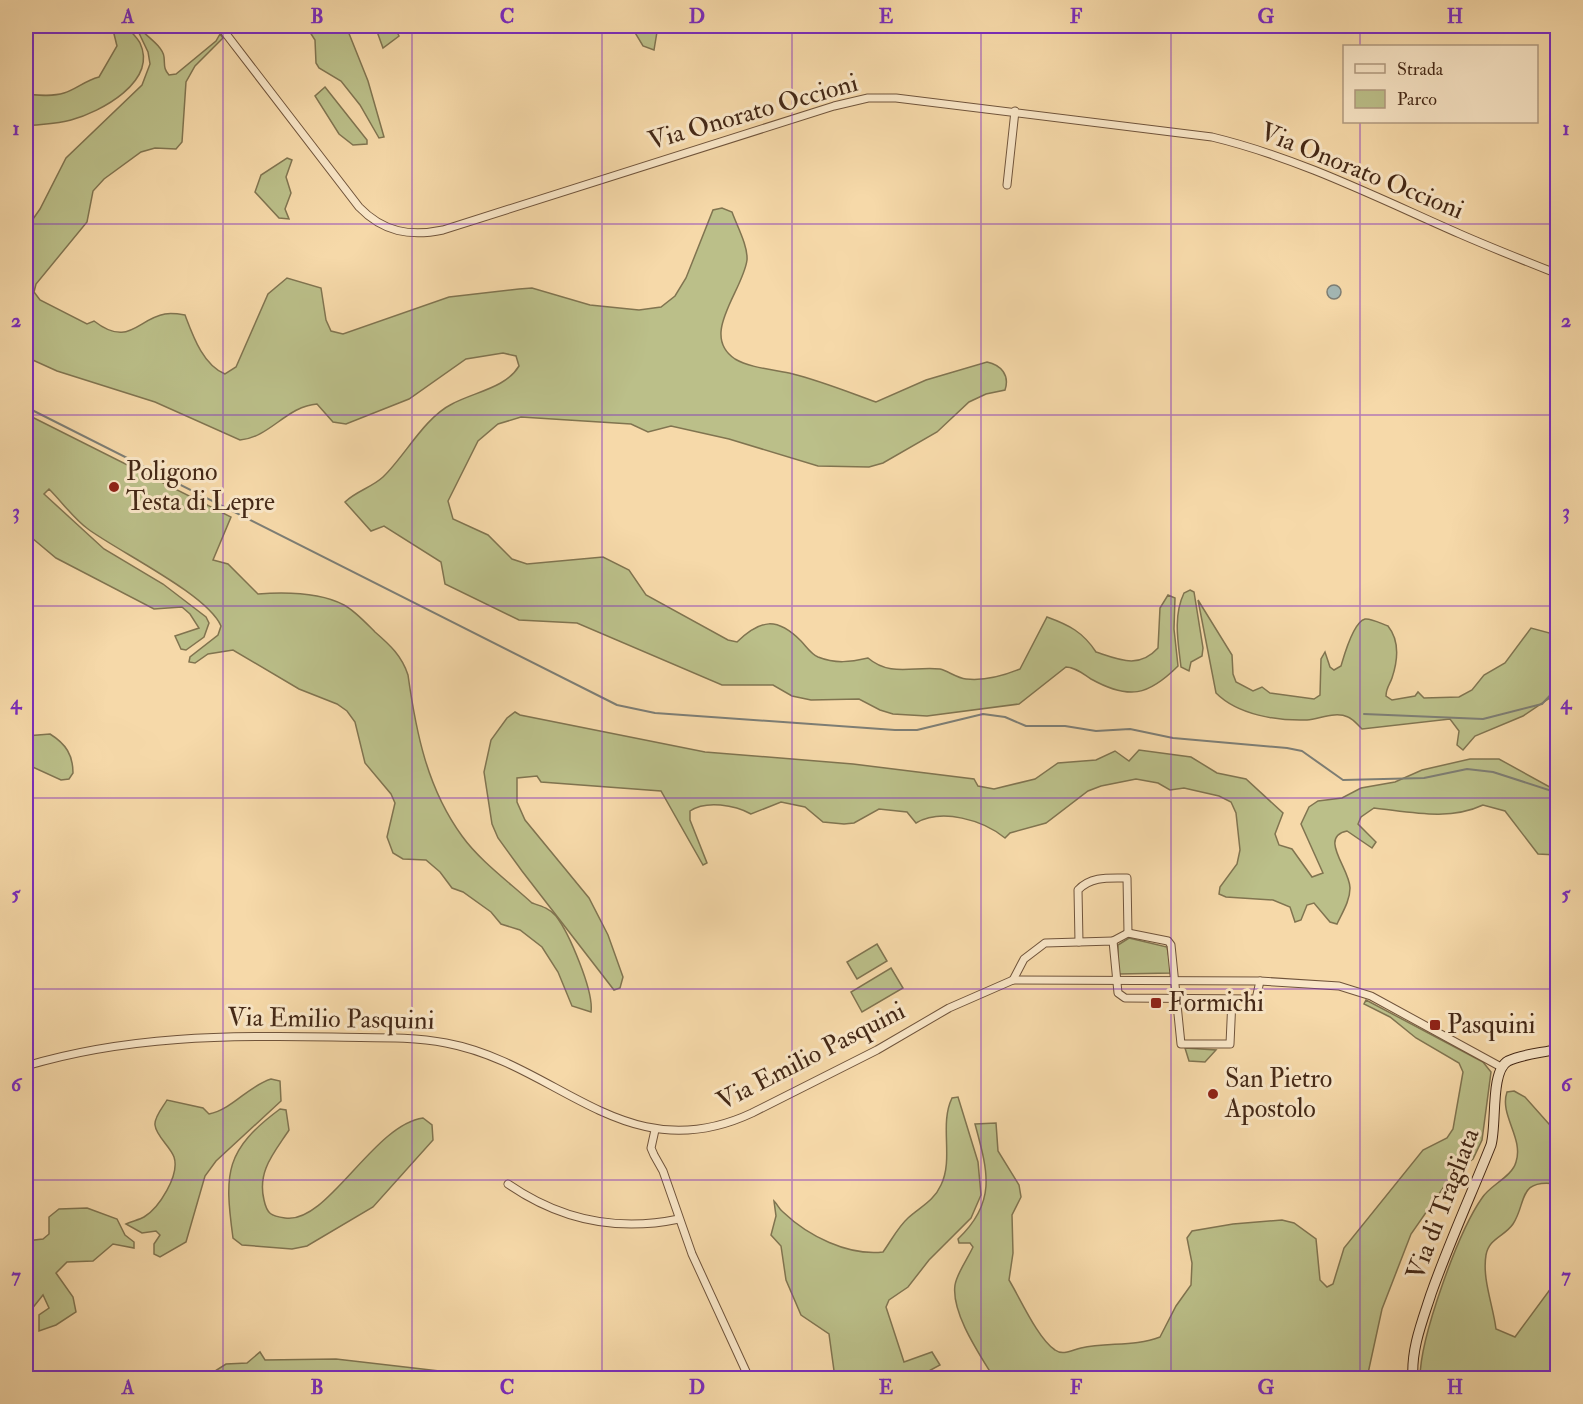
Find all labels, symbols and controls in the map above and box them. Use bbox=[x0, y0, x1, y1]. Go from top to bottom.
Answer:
text: A bbox=[121, 4, 135, 29]
text: B bbox=[310, 4, 324, 29]
text: C bbox=[500, 4, 514, 29]
text: D bbox=[689, 4, 705, 29]
text: E bbox=[879, 4, 894, 29]
text: F bbox=[1070, 4, 1083, 29]
text: G bbox=[1258, 4, 1275, 29]
text: H bbox=[1447, 4, 1463, 29]
legend bbox=[1343, 45, 1538, 123]
text: Strada bbox=[1397, 58, 1444, 81]
street label: Via Onorato Occioni bbox=[644, 67, 862, 157]
text: Parco bbox=[1397, 88, 1437, 111]
text: 1 bbox=[12, 116, 20, 141]
street label: Via Onorato Occioni bbox=[1256, 116, 1469, 226]
text: 1 bbox=[1562, 116, 1570, 141]
text: 2 bbox=[11, 308, 21, 333]
text: 2 bbox=[1561, 308, 1571, 333]
place label: Poligono Testa di Lepre bbox=[126, 456, 275, 519]
marker: Poligono Testa di Lepre bbox=[107, 480, 121, 494]
text: 3 bbox=[12, 499, 20, 524]
text: 3 bbox=[1562, 499, 1570, 524]
text: 4 bbox=[10, 690, 23, 715]
text: 4 bbox=[1560, 690, 1573, 715]
text: 5 bbox=[12, 881, 22, 906]
text: 5 bbox=[1562, 881, 1572, 906]
place label: Formichi bbox=[1168, 987, 1264, 1019]
street label: Via Emilio Pasquini bbox=[711, 995, 911, 1117]
marker: Formichi bbox=[1149, 996, 1163, 1010]
street label: Via Emilio Pasquini bbox=[227, 1001, 435, 1037]
place label: Pasquini bbox=[1447, 1009, 1536, 1041]
marker: Pasquini bbox=[1428, 1018, 1442, 1032]
place label: San Pietro Apostolo bbox=[1224, 1063, 1332, 1126]
text: 6 bbox=[11, 1072, 23, 1097]
text: 6 bbox=[1561, 1072, 1573, 1097]
marker: San Pietro Apostolo bbox=[1206, 1087, 1220, 1101]
street label: Via di Tragliata bbox=[1399, 1123, 1487, 1284]
text: 7 bbox=[11, 1263, 21, 1288]
text: 7 bbox=[1561, 1263, 1571, 1288]
text: A bbox=[121, 1375, 135, 1400]
text: B bbox=[310, 1375, 324, 1400]
text: C bbox=[500, 1375, 514, 1400]
text: D bbox=[689, 1375, 705, 1400]
text: E bbox=[879, 1375, 894, 1400]
text: F bbox=[1070, 1375, 1083, 1400]
text: G bbox=[1258, 1375, 1275, 1400]
text: H bbox=[1447, 1375, 1463, 1400]

